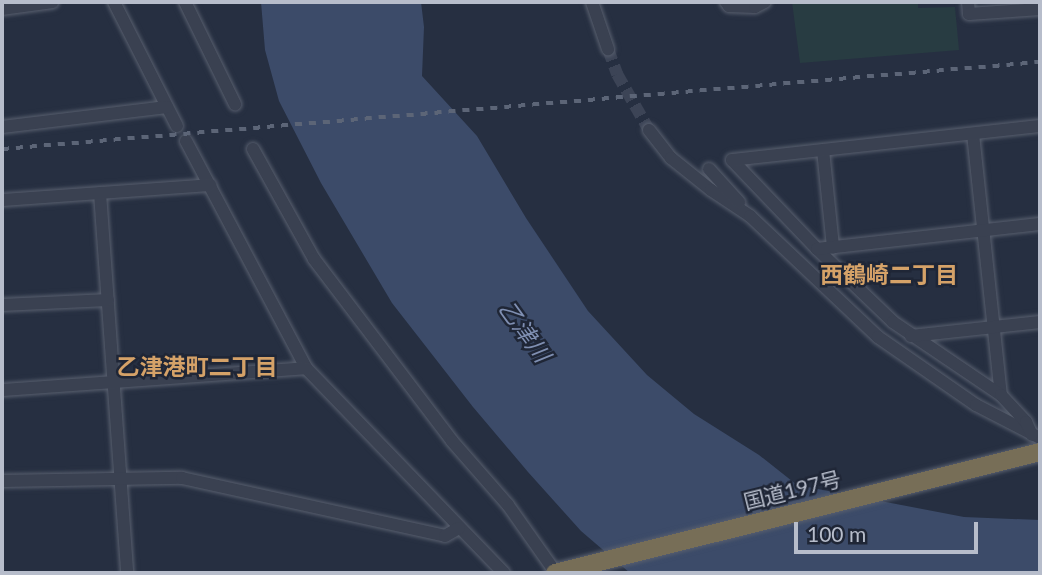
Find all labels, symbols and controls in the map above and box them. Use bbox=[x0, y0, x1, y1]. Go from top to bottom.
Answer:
district label: 西鶴崎二丁目 bbox=[820, 260, 958, 288]
water label: 乙津川 bbox=[494, 295, 556, 367]
district label: 乙津港町二丁目 bbox=[117, 352, 277, 380]
street label: 国道197号 bbox=[741, 466, 843, 514]
scale bar bbox=[797, 508, 981, 552]
text: 100 m bbox=[807, 521, 866, 546]

